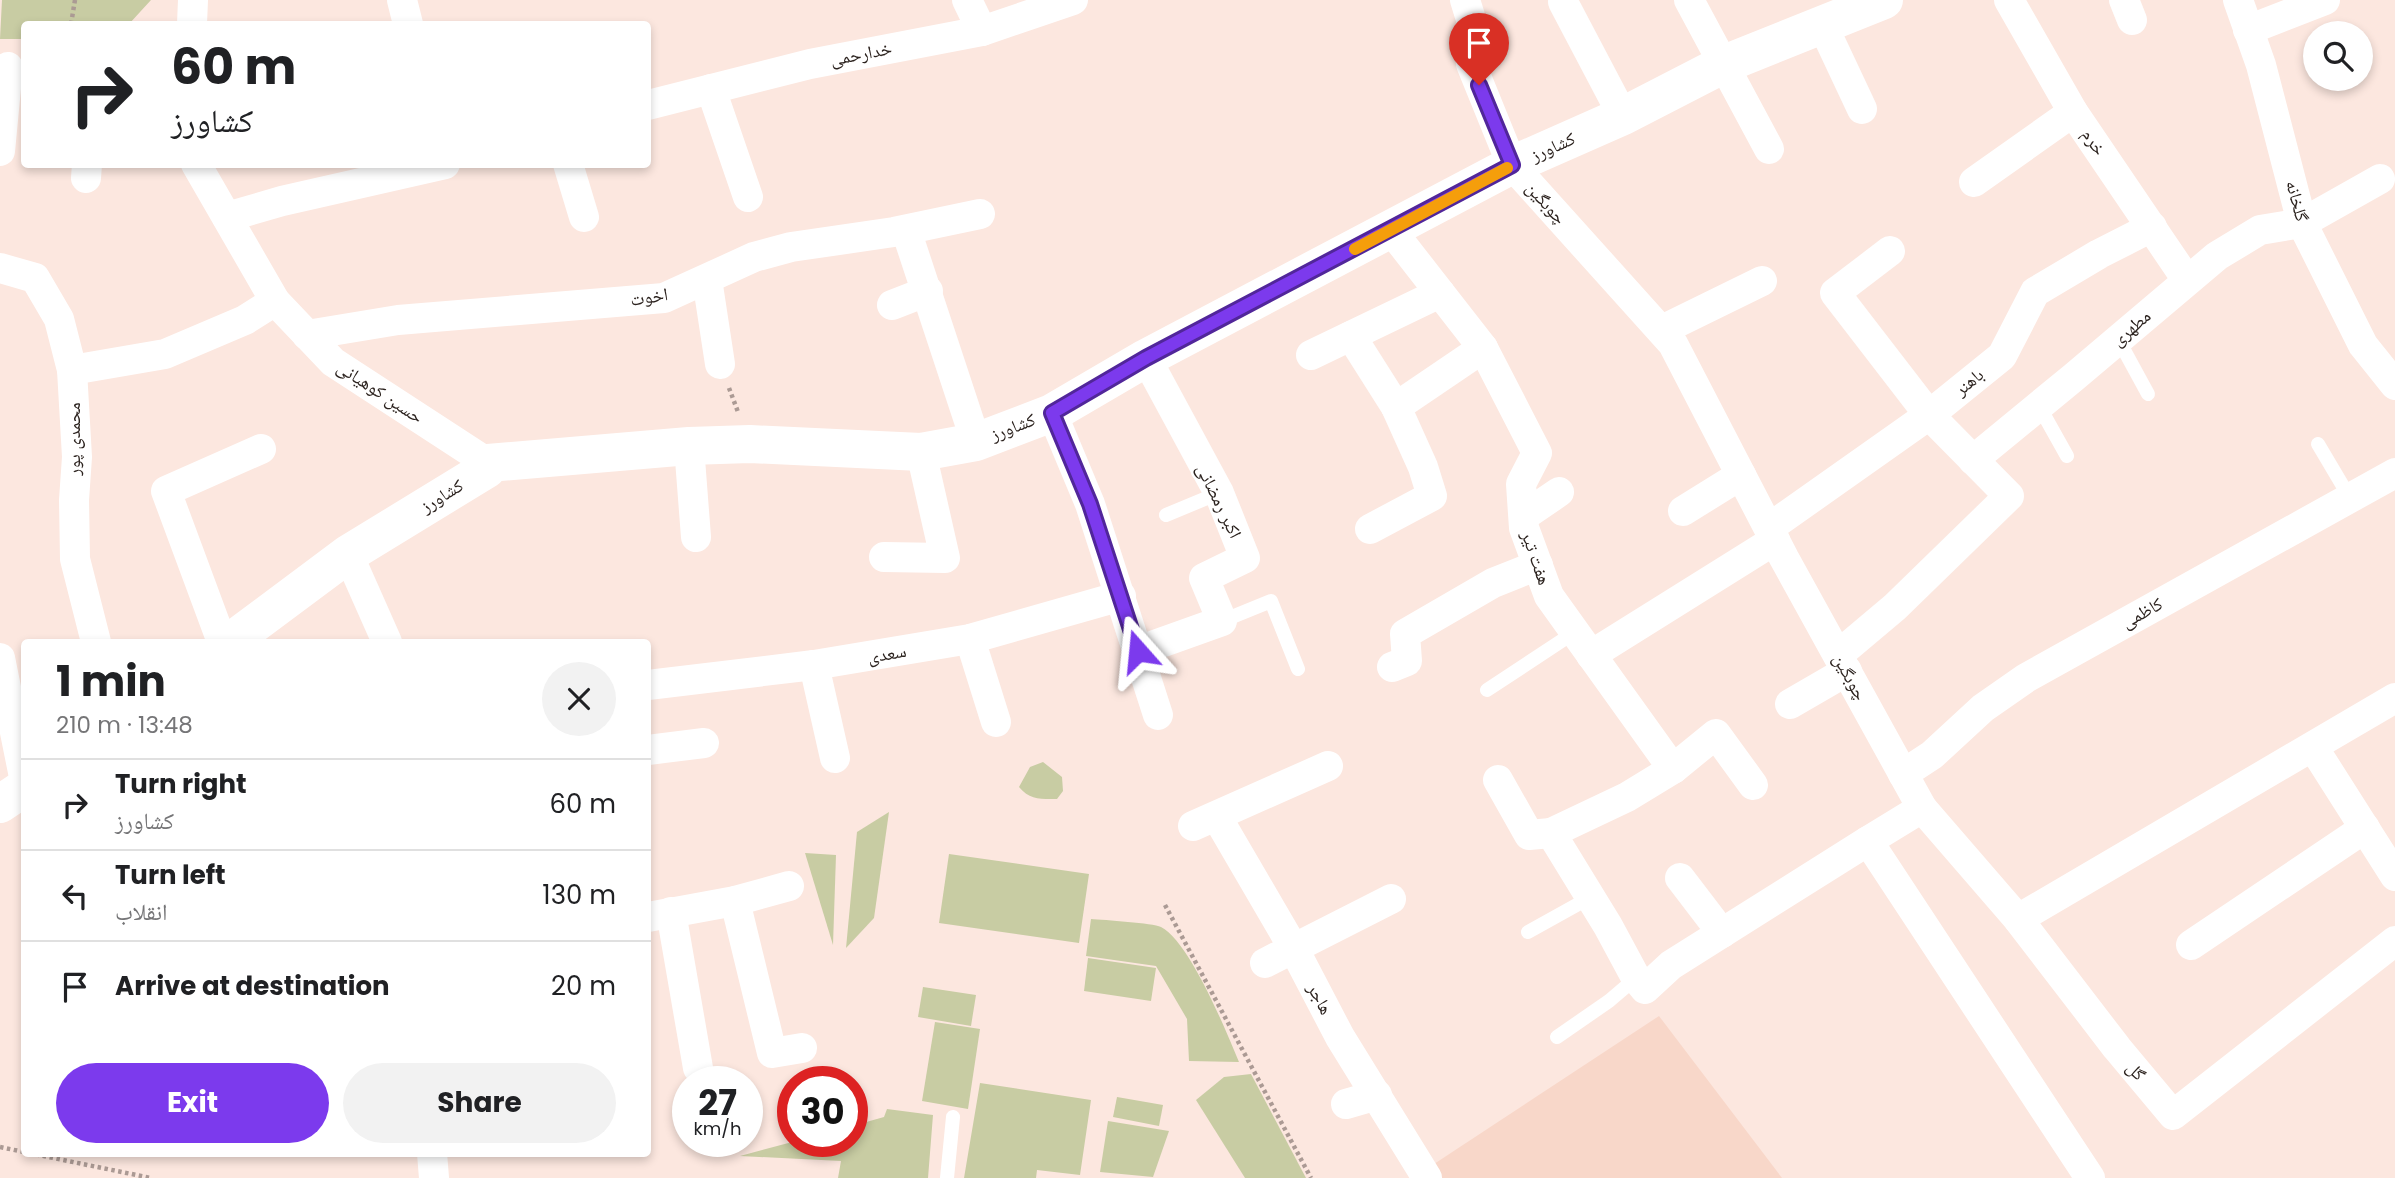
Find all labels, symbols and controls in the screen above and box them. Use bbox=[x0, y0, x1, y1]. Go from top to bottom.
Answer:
pin bbox=[1449, 13, 1509, 85]
map controls bbox=[2303, 21, 2373, 91]
button: search bbox=[2303, 21, 2373, 91]
icon: arrive bbox=[1460, 24, 1498, 62]
text: 60 m bbox=[171, 33, 296, 101]
street label: خدارحمی bbox=[828, 35, 894, 72]
icon: right bbox=[56, 49, 147, 140]
text: کشاورز bbox=[171, 98, 253, 143]
street label: خرم bbox=[2076, 123, 2112, 160]
street label: کشاورز bbox=[1526, 125, 1580, 168]
street label: چوبگین bbox=[1520, 176, 1572, 230]
street label: گلخانه bbox=[2280, 178, 2315, 225]
street label: اخوت bbox=[628, 281, 670, 312]
street label: مطهری bbox=[2106, 303, 2156, 352]
street label: حسین کوهیانی bbox=[332, 354, 428, 429]
street label: باهنر bbox=[1948, 362, 1989, 402]
street label: محمدی پور bbox=[61, 402, 86, 477]
street label: کشاورز bbox=[986, 406, 1039, 447]
street label: اکبر رمضانی bbox=[1191, 459, 1248, 542]
street label: کشاورز bbox=[415, 472, 468, 519]
street label: هفت تیر bbox=[1515, 527, 1557, 588]
street label: کاظمی bbox=[2117, 591, 2167, 634]
position arrow bbox=[1101, 614, 1175, 688]
street label: سعدی bbox=[866, 638, 908, 669]
street label: چوبگین bbox=[1827, 649, 1874, 705]
text: 1 min bbox=[56, 652, 166, 711]
button: close bbox=[542, 662, 616, 736]
text: 210 m · 13:48 bbox=[56, 709, 193, 741]
text: Turn right bbox=[115, 766, 247, 802]
icon: right bbox=[56, 786, 94, 824]
text: 60 m bbox=[549, 786, 616, 822]
text: کشاورز bbox=[115, 805, 174, 837]
text: Turn left bbox=[115, 857, 226, 893]
icon: left bbox=[56, 877, 94, 915]
text: 130 m bbox=[542, 877, 616, 913]
text: انقلاب bbox=[115, 896, 168, 928]
icon: arrive bbox=[56, 968, 94, 1006]
text: Arrive at destination bbox=[115, 968, 390, 1004]
text: 20 m bbox=[551, 968, 616, 1004]
street label: هاجر bbox=[1301, 978, 1339, 1019]
street label: گل bbox=[2121, 1056, 2152, 1086]
button: Exit bbox=[56, 1063, 329, 1143]
button: Share bbox=[343, 1063, 616, 1143]
speed limit sign: 30 bbox=[777, 1066, 868, 1157]
text: 27 bbox=[698, 1078, 737, 1127]
text: km/h bbox=[694, 1116, 741, 1141]

